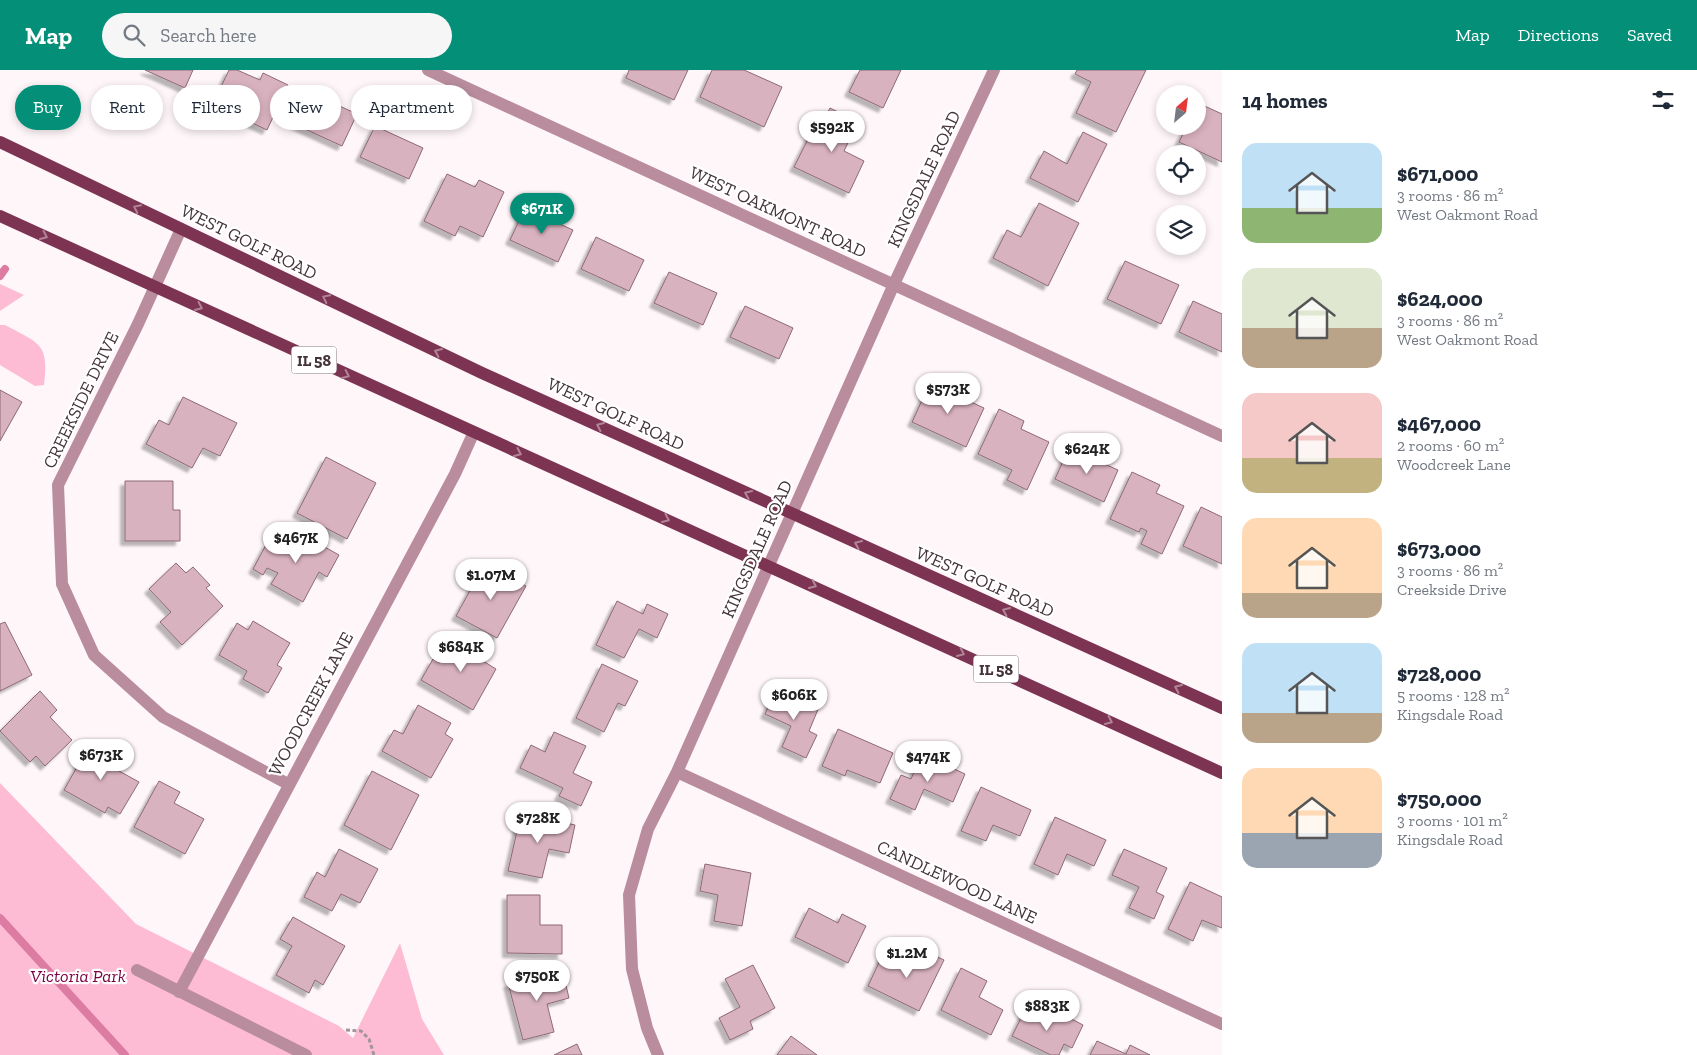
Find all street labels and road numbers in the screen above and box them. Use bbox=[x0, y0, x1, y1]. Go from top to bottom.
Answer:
street label: KINGSDALE ROAD bbox=[883, 107, 965, 251]
street label: WEST OAKMONT ROAD bbox=[686, 161, 870, 263]
street label: WEST GOLF ROAD bbox=[177, 200, 321, 284]
street label: CREEKSIDE DRIVE bbox=[38, 328, 124, 472]
road number: IL 58 bbox=[292, 346, 336, 374]
street label: WEST GOLF ROAD bbox=[544, 373, 688, 455]
street label: KINGSDALE ROAD bbox=[717, 477, 797, 621]
street label: WEST GOLF ROAD bbox=[913, 542, 1057, 622]
street label: WOODCREEK LANE bbox=[264, 628, 358, 780]
road number: IL 58 bbox=[974, 656, 1018, 682]
street label: CANDLEWOOD LANE bbox=[873, 835, 1041, 929]

